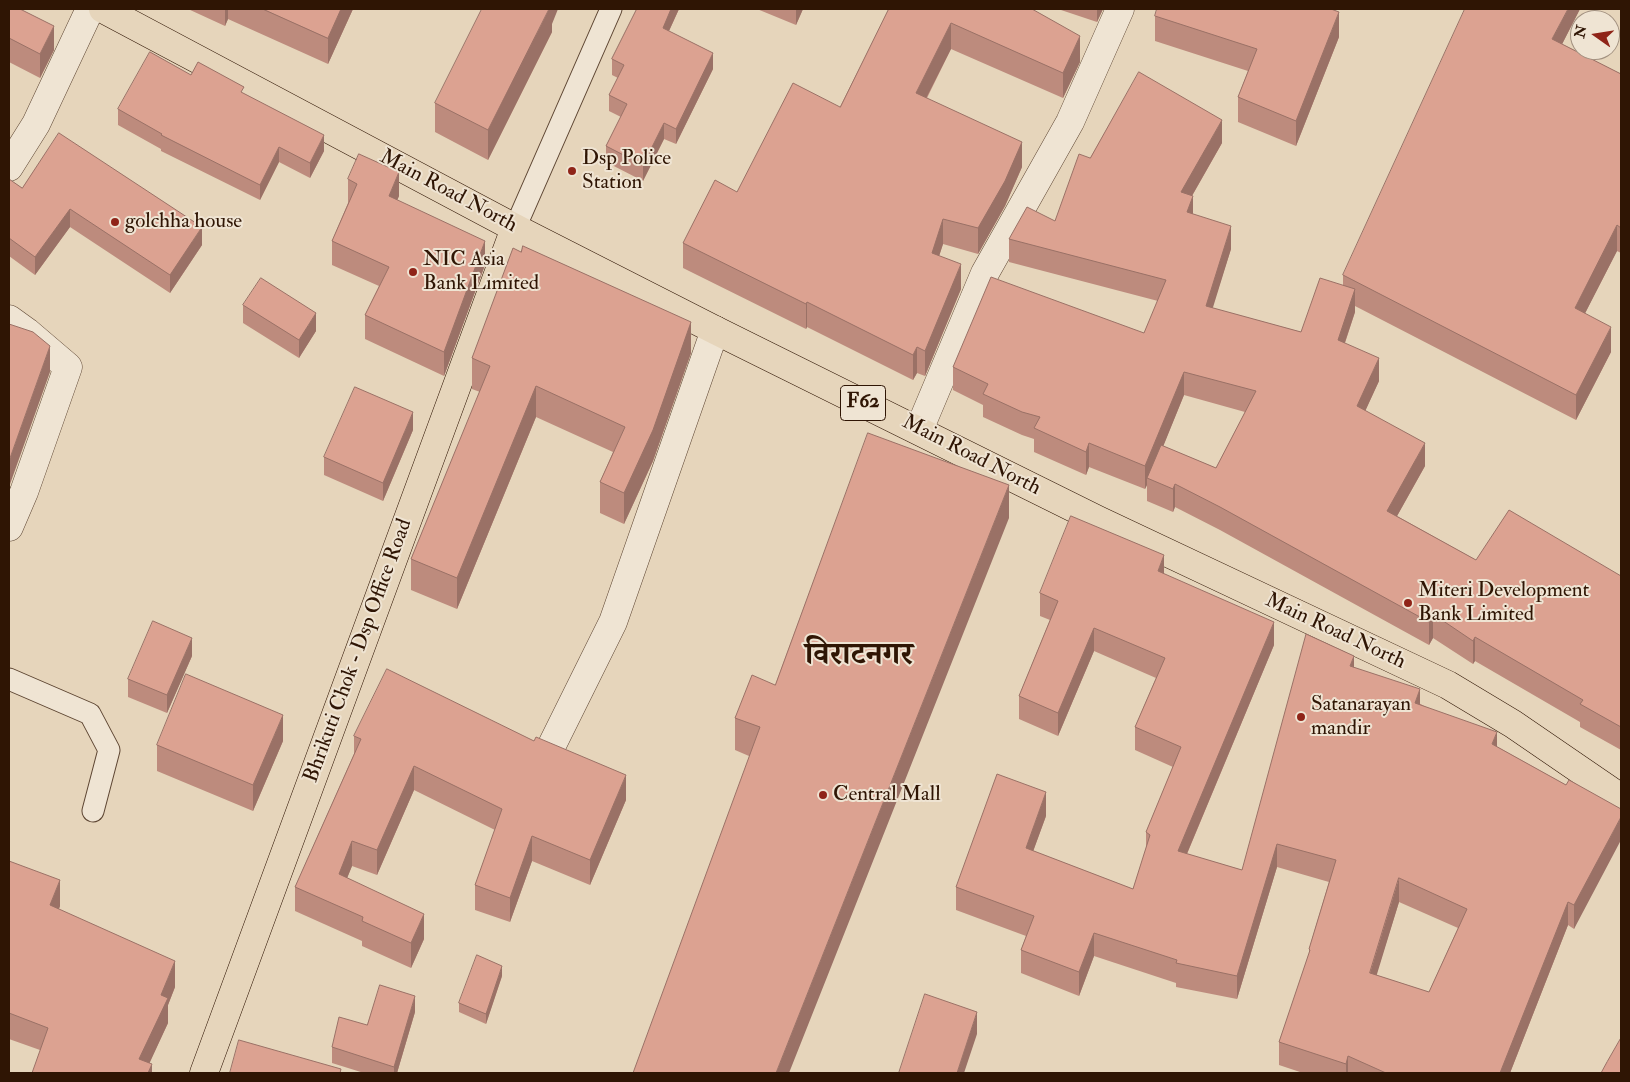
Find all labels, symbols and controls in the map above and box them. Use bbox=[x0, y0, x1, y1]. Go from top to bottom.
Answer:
north arrow bbox=[1570, 10, 1620, 60]
text: N bbox=[1571, 24, 1591, 40]
street label: Main Road North bbox=[375, 145, 521, 239]
place label: Dsp Police Station bbox=[582, 146, 671, 196]
marker: Dsp Police Station bbox=[566, 165, 578, 177]
place label: golchha house bbox=[125, 209, 242, 235]
marker: golchha house bbox=[109, 216, 121, 228]
place label: NIC Asia Bank Limited bbox=[423, 247, 539, 297]
marker: NIC Asia Bank Limited bbox=[407, 266, 419, 278]
road number: F62 bbox=[840, 386, 886, 420]
street label: Main Road North bbox=[898, 410, 1044, 502]
street label: Bhrikuti Chok - Dsp Office Road bbox=[299, 516, 419, 786]
place label: Miteri Development Bank Limited bbox=[1418, 578, 1589, 628]
street label: Main Road North bbox=[1261, 588, 1409, 676]
marker: Miteri Development Bank Limited bbox=[1402, 597, 1414, 609]
district label: विराटनगर bbox=[805, 638, 913, 676]
place label: Satanarayan mandir bbox=[1311, 692, 1411, 742]
marker: Satanarayan mandir bbox=[1295, 711, 1307, 723]
place label: Central Mall bbox=[833, 782, 941, 808]
marker: Central Mall bbox=[817, 789, 829, 801]

